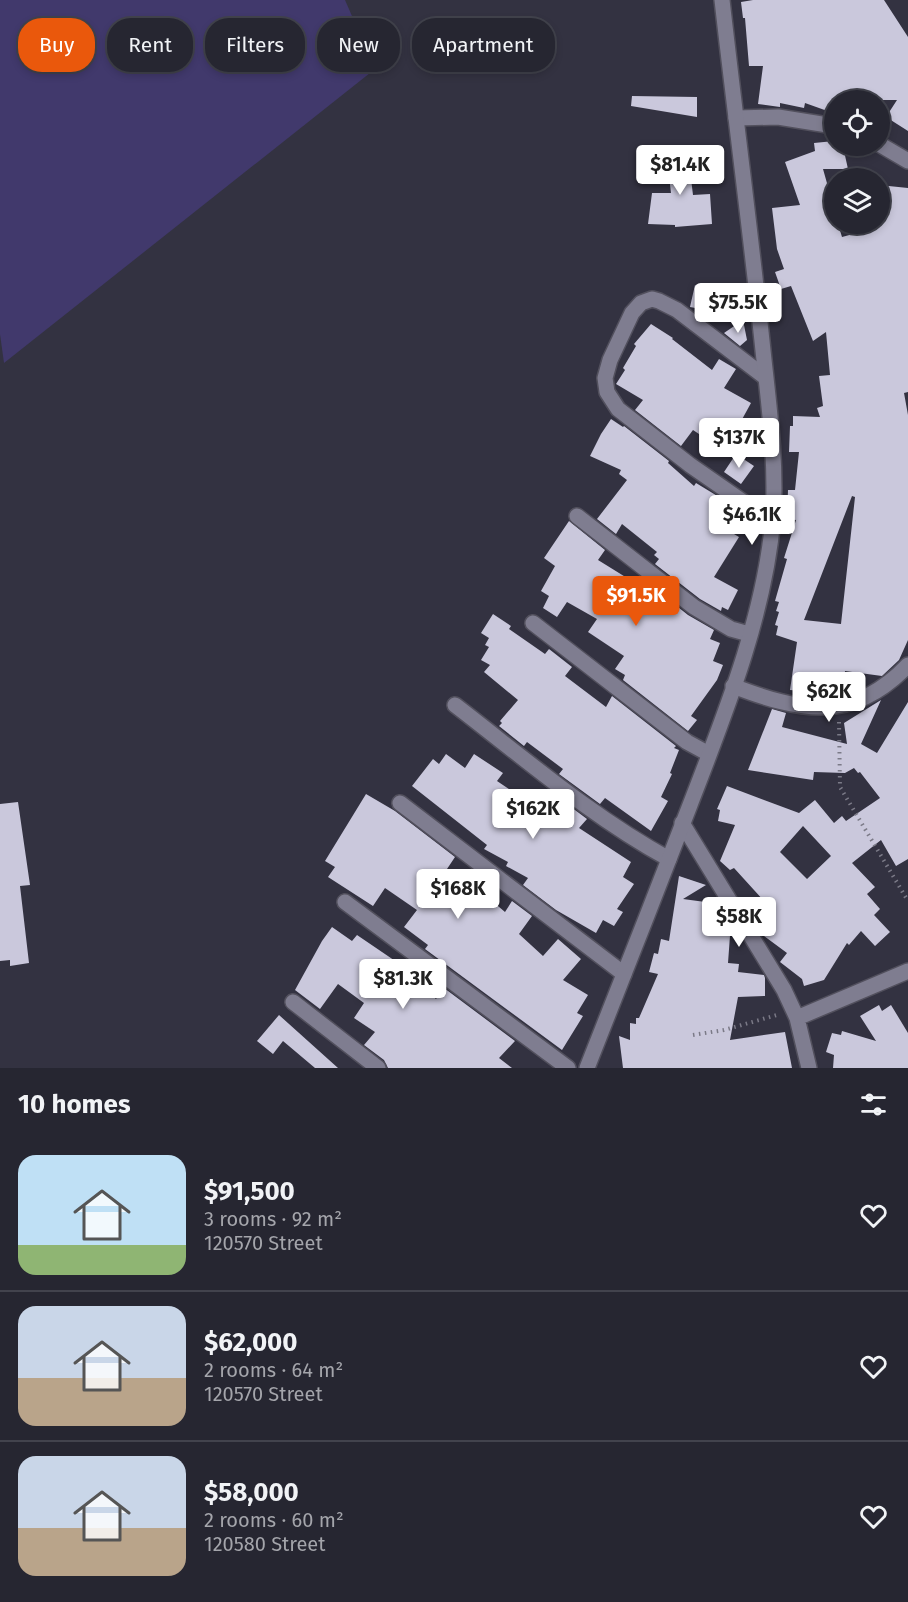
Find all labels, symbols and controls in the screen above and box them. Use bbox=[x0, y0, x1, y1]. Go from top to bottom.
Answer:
chip: Buy bbox=[18, 18, 95, 72]
chip: Rent bbox=[107, 18, 193, 72]
chip: Filters bbox=[205, 18, 305, 72]
chip: New bbox=[317, 18, 400, 72]
chip: Apartment bbox=[412, 18, 555, 72]
map controls bbox=[824, 90, 890, 234]
button: locate bbox=[824, 90, 890, 156]
pin: $81.4K bbox=[631, 145, 729, 196]
text: $81.4K bbox=[650, 152, 710, 176]
button: layers bbox=[824, 168, 890, 234]
pin: $75.5K bbox=[689, 283, 787, 334]
text: $75.5K bbox=[709, 290, 767, 314]
pin: $137K bbox=[697, 418, 781, 469]
text: $137K bbox=[713, 425, 765, 449]
pin: $46.1K bbox=[703, 495, 801, 546]
text: $46.1K bbox=[723, 502, 781, 526]
pin: $91.5K bbox=[587, 576, 685, 627]
text: $91.5K bbox=[606, 583, 666, 607]
pin: $62K bbox=[793, 672, 865, 723]
text: $62K bbox=[807, 679, 851, 703]
pin: $162K bbox=[491, 789, 575, 840]
text: $162K bbox=[506, 796, 560, 820]
pin: $168K bbox=[416, 869, 500, 920]
text: $168K bbox=[430, 876, 486, 900]
pin: $58K bbox=[703, 897, 775, 948]
text: $58K bbox=[716, 904, 762, 928]
pin: $81.3K bbox=[354, 959, 452, 1010]
text: $81.3K bbox=[373, 966, 433, 990]
icon: filters bbox=[857, 1088, 890, 1121]
text: 10 homes bbox=[18, 1089, 131, 1120]
text: $91,500 bbox=[204, 1176, 295, 1207]
icon: home bbox=[66, 1179, 138, 1251]
icon: heart bbox=[857, 1199, 890, 1232]
text: 3 rooms · 92 m² bbox=[204, 1207, 342, 1231]
text: 120570 Street bbox=[204, 1231, 323, 1255]
text: $62,000 bbox=[204, 1327, 298, 1358]
icon: home bbox=[66, 1330, 138, 1402]
icon: heart bbox=[857, 1350, 890, 1383]
text: 2 rooms · 64 m² bbox=[204, 1358, 343, 1382]
text: 120570 Street bbox=[204, 1382, 323, 1406]
text: $58,000 bbox=[204, 1477, 299, 1508]
icon: home bbox=[66, 1480, 138, 1552]
icon: heart bbox=[857, 1500, 890, 1533]
text: 2 rooms · 60 m² bbox=[204, 1508, 344, 1532]
text: 120580 Street bbox=[204, 1532, 325, 1556]

